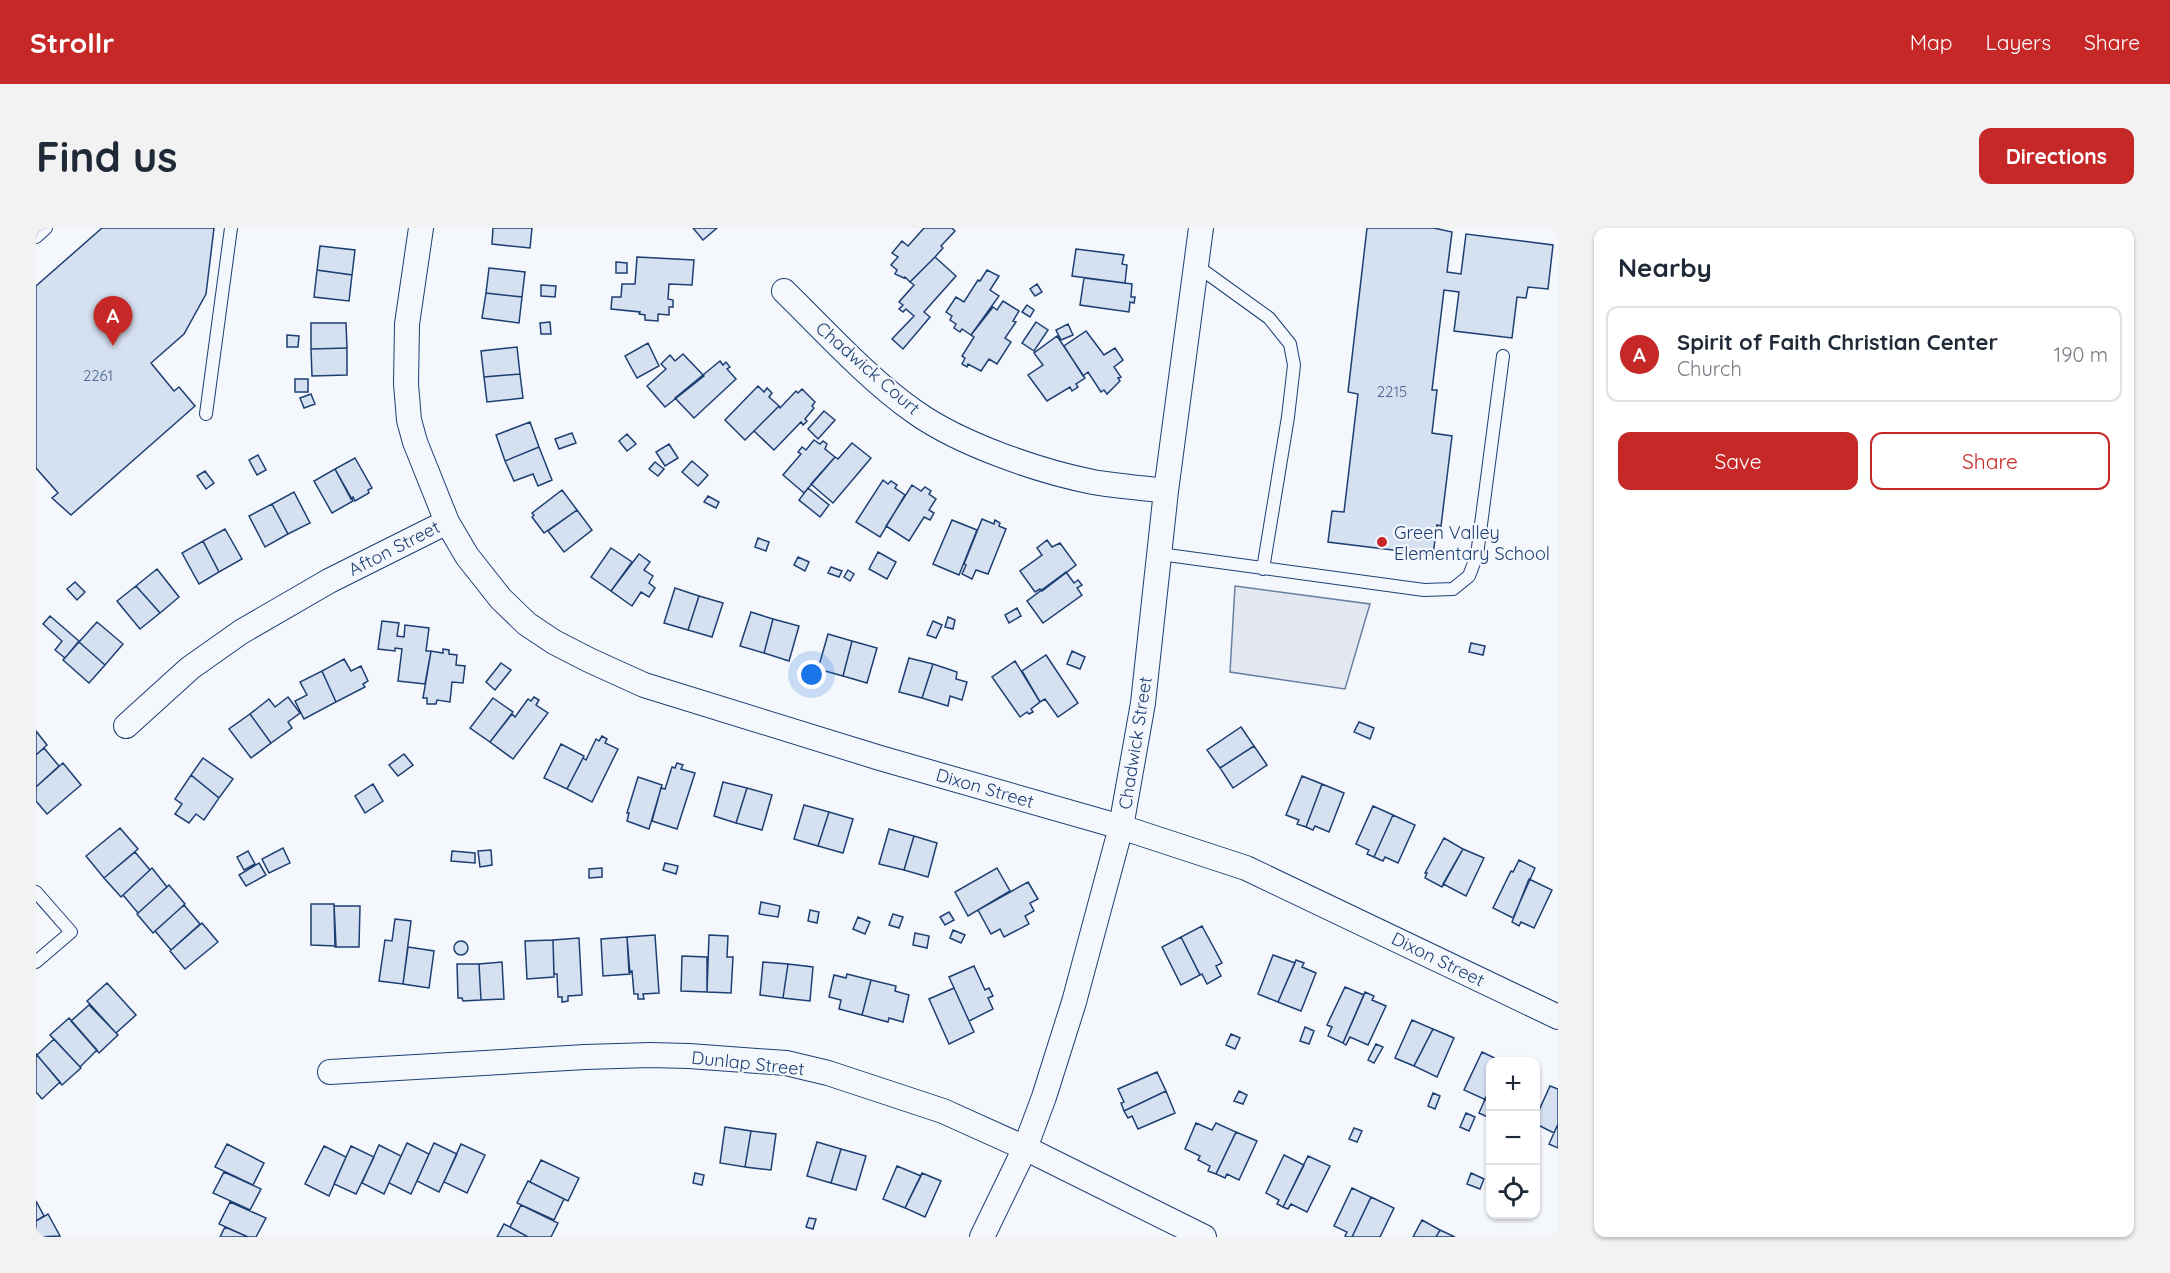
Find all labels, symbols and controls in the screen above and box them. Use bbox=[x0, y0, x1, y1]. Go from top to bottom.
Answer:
text: Strollr bbox=[30, 25, 114, 60]
text: Map bbox=[1910, 29, 1953, 55]
text: Layers bbox=[1986, 29, 2051, 55]
text: Share bbox=[2084, 29, 2140, 55]
button: Directions bbox=[1979, 128, 2134, 184]
text: Find us bbox=[36, 130, 178, 183]
text: Nearby bbox=[1618, 251, 1712, 284]
pin: A bbox=[94, 296, 133, 346]
street label: Chadwick Court bbox=[811, 316, 925, 420]
text: Spirit of Faith Christian Center bbox=[1677, 328, 1998, 356]
text: A bbox=[1633, 342, 1646, 367]
text: 190 m bbox=[2054, 342, 2108, 367]
text: Church bbox=[1677, 356, 1742, 381]
house number: 2261 bbox=[83, 366, 113, 385]
house number: 2215 bbox=[1377, 382, 1407, 401]
button: Save bbox=[1618, 432, 1858, 490]
button: Share bbox=[1870, 432, 2110, 490]
street label: Afton Street bbox=[344, 515, 444, 581]
place label: Green Valley Elementary School bbox=[1394, 521, 1550, 565]
marker: Green Valley Elementary School bbox=[1375, 535, 1389, 549]
your location bbox=[797, 660, 826, 689]
street label: Chadwick Street bbox=[1113, 675, 1157, 811]
street label: Dixon Street bbox=[933, 763, 1037, 813]
street label: Dixon Street bbox=[1388, 927, 1488, 991]
street label: Dunlap Street bbox=[690, 1046, 806, 1080]
map controls bbox=[1486, 1057, 1540, 1219]
button: + bbox=[1486, 1057, 1540, 1111]
button: − bbox=[1486, 1111, 1540, 1165]
button: locate bbox=[1486, 1165, 1540, 1219]

